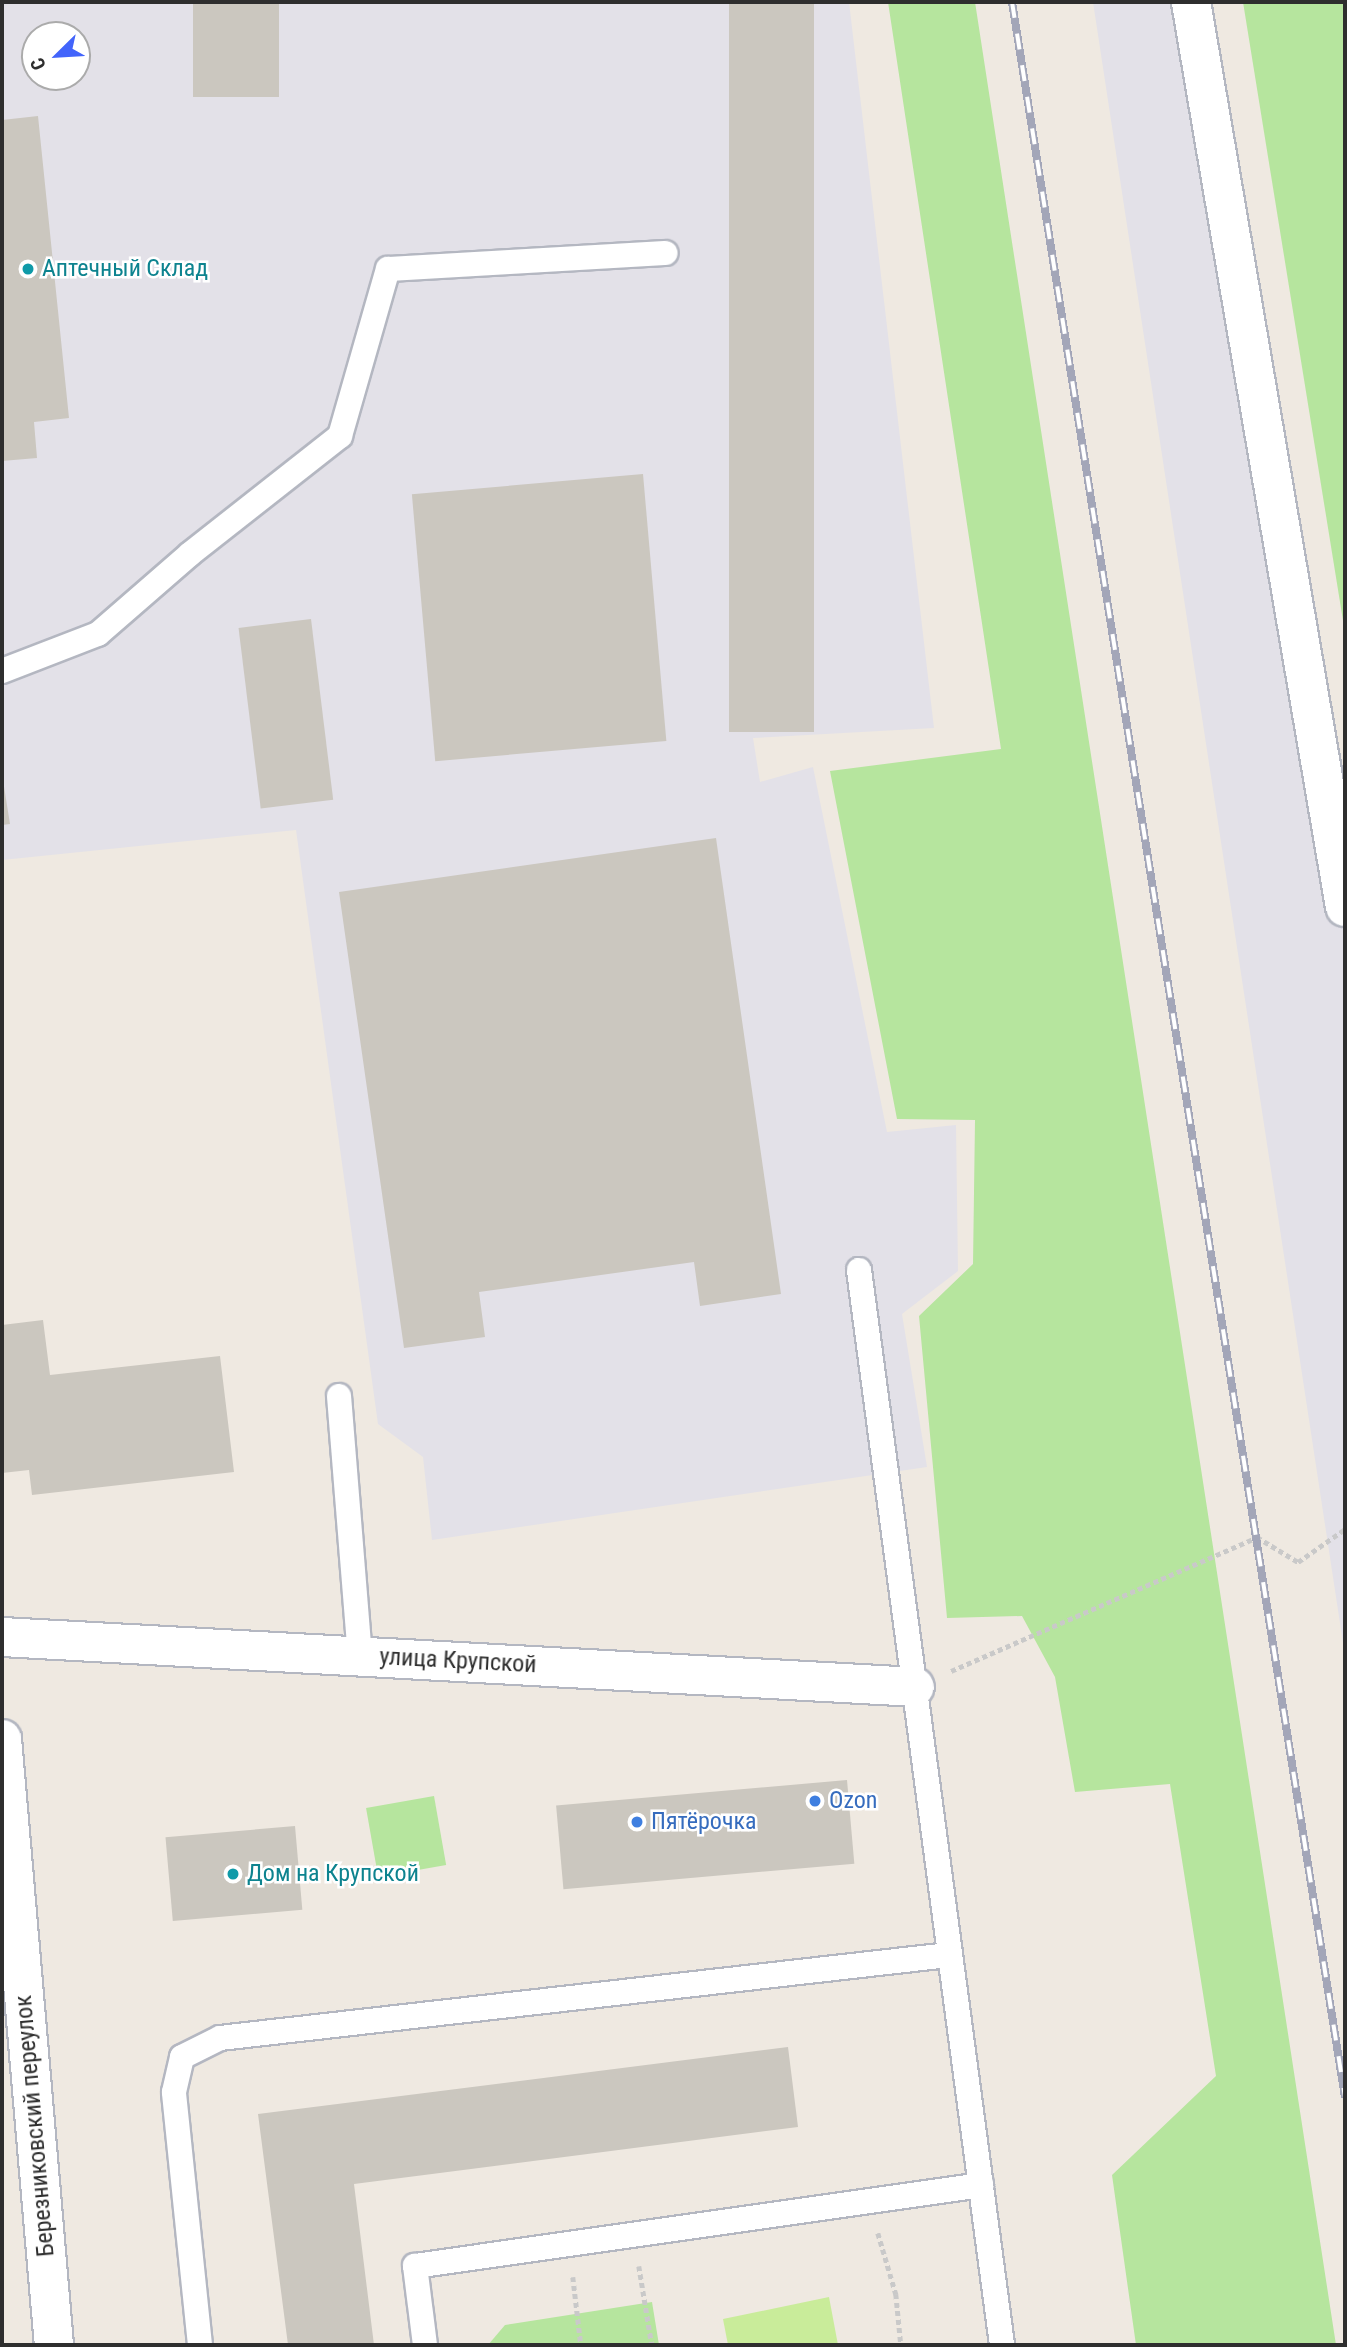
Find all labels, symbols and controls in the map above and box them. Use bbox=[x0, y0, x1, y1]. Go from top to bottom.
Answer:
north arrow bbox=[21, 21, 91, 91]
text: С bbox=[25, 54, 51, 74]
place label: Аптечный Склад bbox=[42, 255, 208, 283]
marker: Аптечный Склад bbox=[20, 261, 36, 277]
street label: улица Крупской bbox=[379, 1643, 537, 1679]
place label: Ozon bbox=[829, 1787, 877, 1815]
marker: Ozon bbox=[807, 1793, 823, 1809]
place label: Пятёрочка bbox=[651, 1808, 756, 1836]
marker: Пятёрочка bbox=[629, 1814, 645, 1830]
place label: Дом на Крупской bbox=[247, 1860, 419, 1888]
marker: Дом на Крупской bbox=[225, 1866, 241, 1882]
street label: Березниковский переулок bbox=[9, 1994, 61, 2258]

